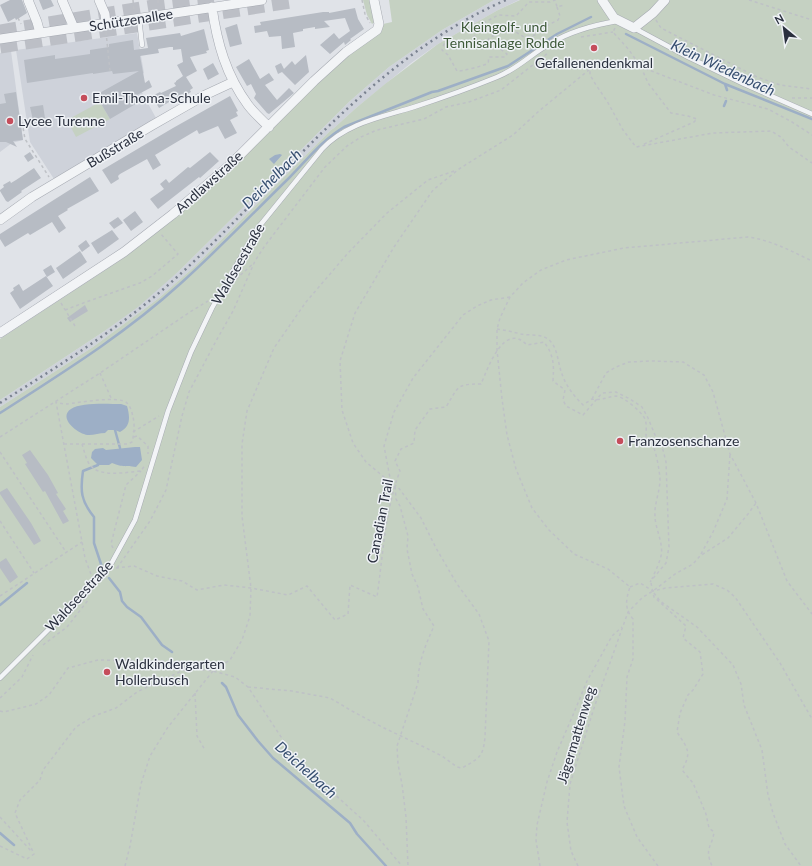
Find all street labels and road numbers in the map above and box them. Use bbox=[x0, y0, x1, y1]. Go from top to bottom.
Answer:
street label: Schützenallee bbox=[88, 4, 174, 35]
street label: Bußstraße bbox=[83, 124, 146, 171]
street label: Andlawstraße bbox=[171, 147, 246, 216]
street label: Waldseestraße bbox=[207, 220, 268, 307]
street label: Canadian Trail bbox=[363, 477, 396, 565]
street label: Waldseestraße bbox=[41, 557, 116, 635]
street label: Jägermattenweg bbox=[553, 684, 598, 786]

